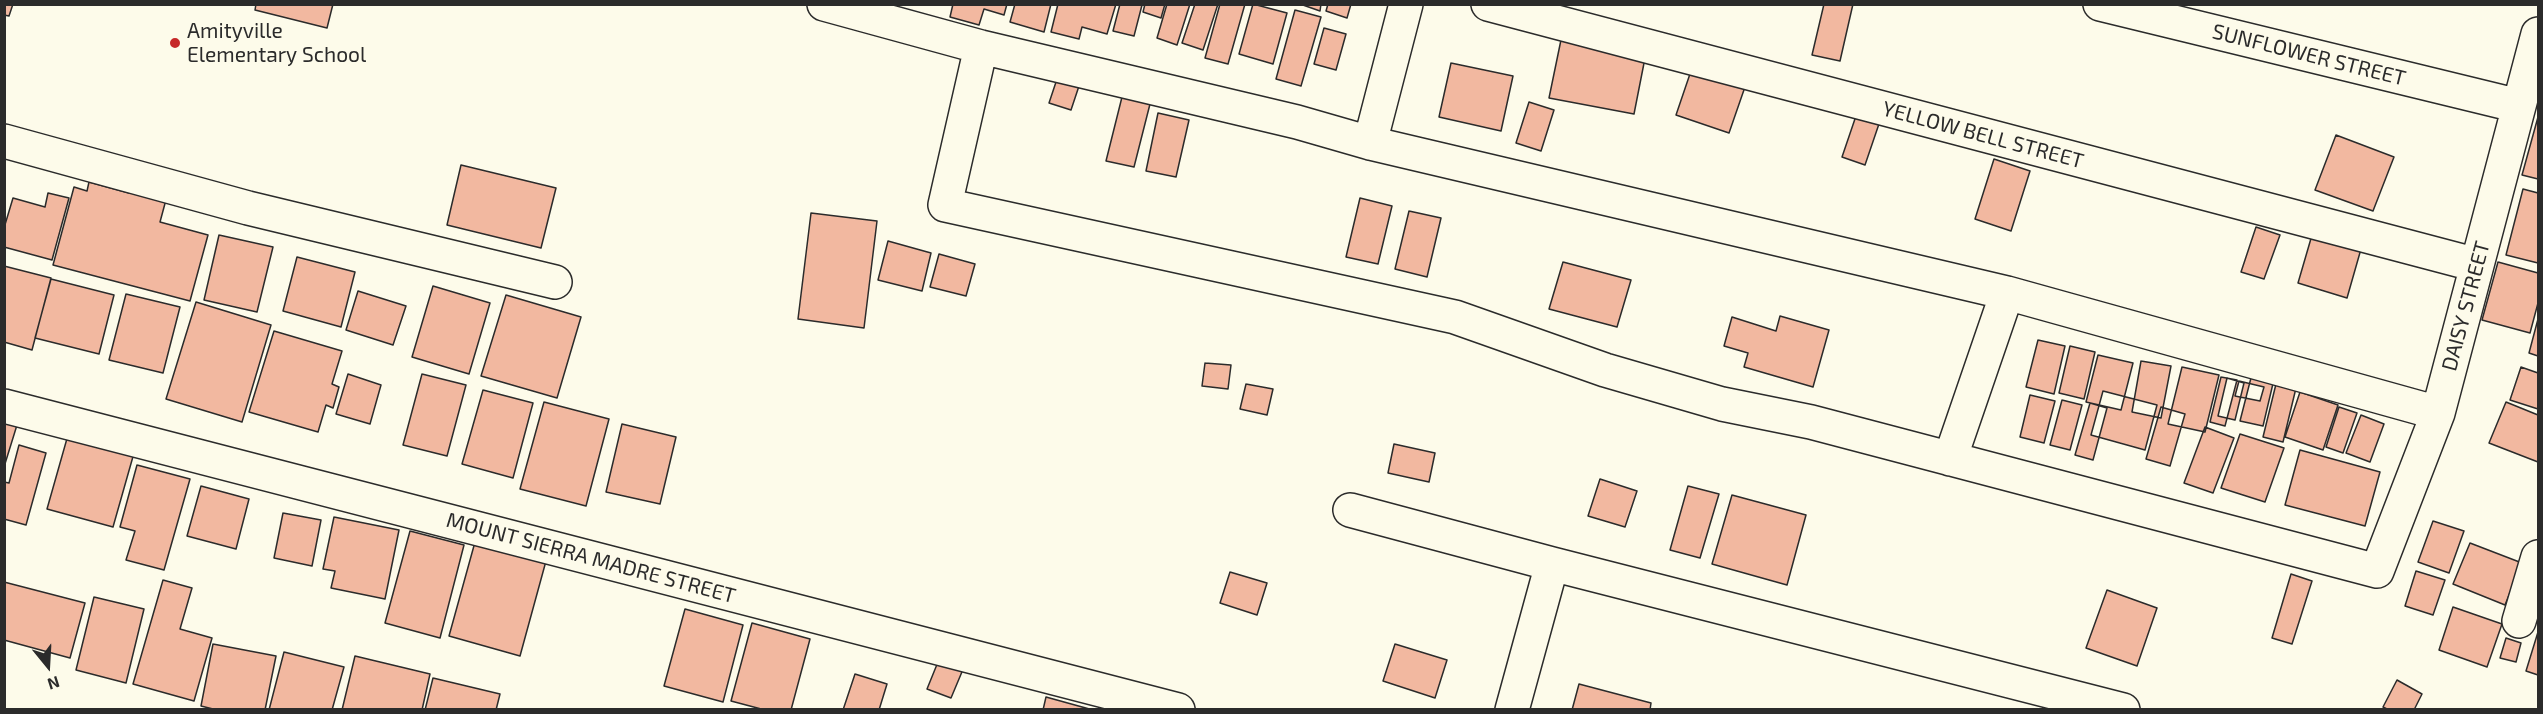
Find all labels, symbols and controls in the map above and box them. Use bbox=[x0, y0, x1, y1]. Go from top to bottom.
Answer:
place label: Amityville Elementary School bbox=[187, 18, 366, 68]
street label: SUNFLOWER STREET bbox=[2210, 19, 2408, 91]
marker: Amityville Elementary School bbox=[168, 36, 182, 50]
street label: YELLOW BELL STREET bbox=[1880, 96, 2086, 174]
street label: DAISY STREET bbox=[2437, 238, 2495, 374]
street label: MOUNT SIERRA MADRE STREET bbox=[444, 507, 738, 609]
north arrow bbox=[18, 636, 78, 696]
text: N bbox=[45, 673, 62, 694]

